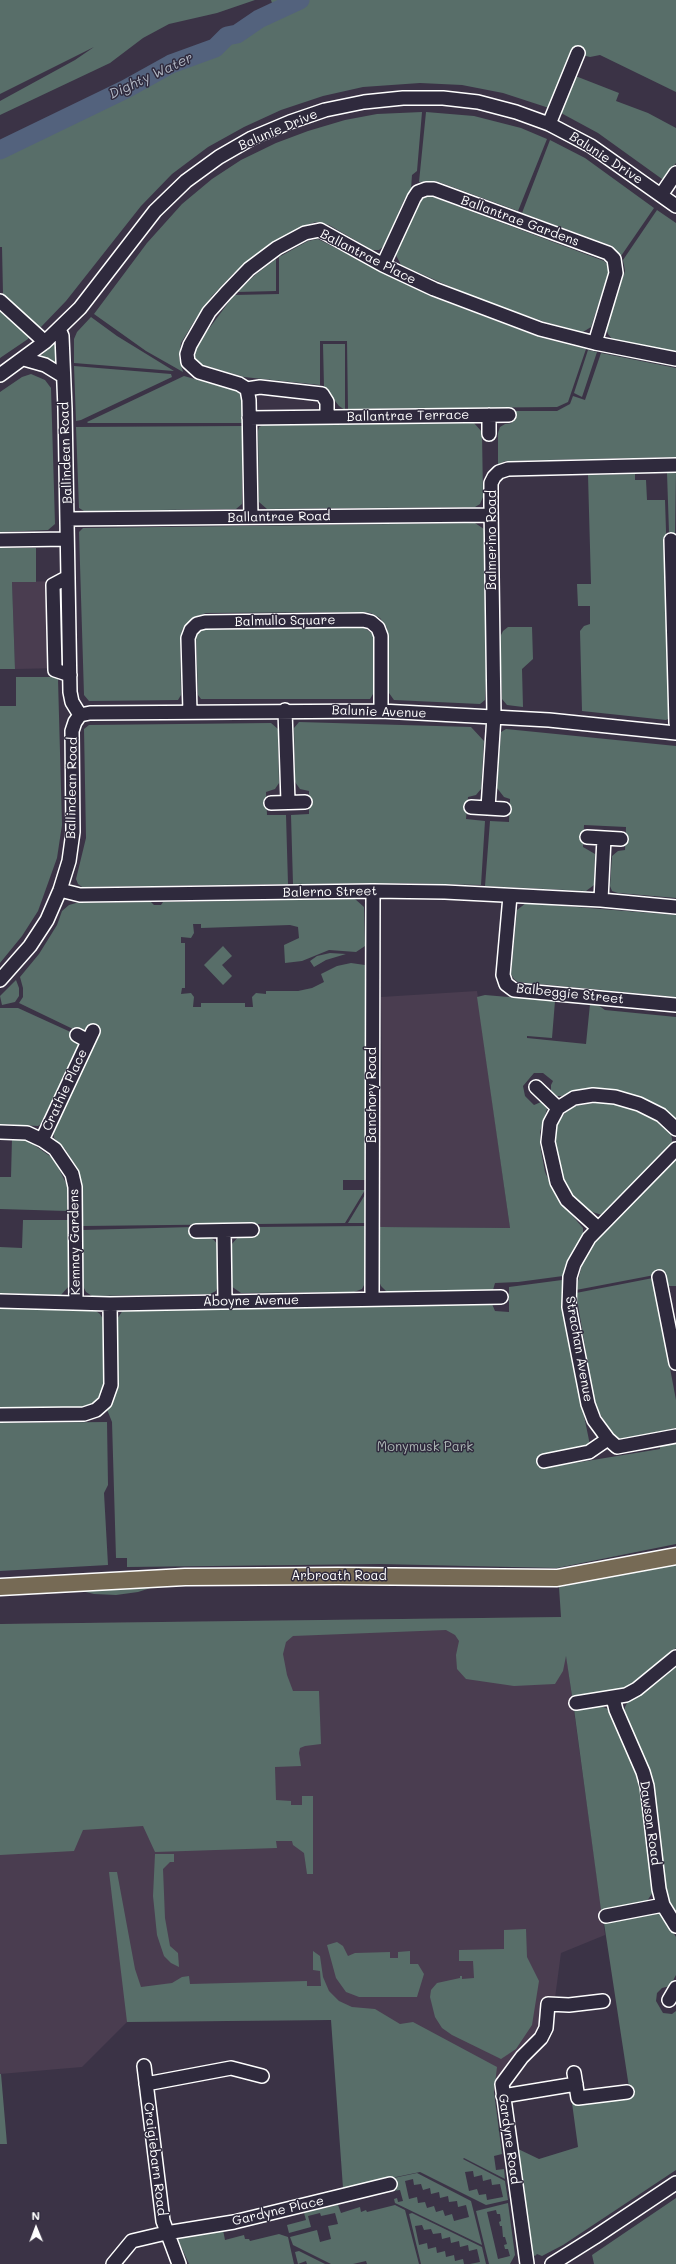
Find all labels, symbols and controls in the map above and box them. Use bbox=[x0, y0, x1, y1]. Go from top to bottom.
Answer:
water label: Dighty Water bbox=[106, 49, 196, 103]
street label: Balunie Drive bbox=[236, 106, 320, 154]
street label: Balunie Drive bbox=[566, 129, 646, 187]
street label: Ballantrae Gardens bbox=[459, 192, 581, 250]
street label: Ballantrae Place bbox=[317, 226, 419, 288]
street label: Ballindean Road bbox=[56, 402, 76, 504]
street label: Ballantrae Terrace bbox=[347, 407, 469, 425]
street label: Balmerino Road bbox=[484, 490, 500, 590]
street label: Ballantrae Road bbox=[227, 508, 331, 526]
street label: Balmullo Square bbox=[235, 612, 335, 630]
street label: Balunie Avenue bbox=[331, 703, 427, 721]
street label: Ballindean Road bbox=[63, 737, 81, 839]
street label: Balerno Street bbox=[283, 883, 377, 901]
street label: Balbeggie Street bbox=[515, 981, 625, 1007]
street label: Crathie Place bbox=[39, 1047, 91, 1133]
street label: Banchory Road bbox=[364, 1047, 380, 1143]
street label: Kemnay Gardens bbox=[66, 1189, 84, 1295]
street label: Aboyne Avenue bbox=[203, 1292, 299, 1310]
street label: Strachan Avenue bbox=[562, 1295, 596, 1403]
park label: Monymusk Park bbox=[377, 1439, 473, 1455]
street label: Arbroath Road bbox=[291, 1568, 387, 1584]
street label: Dawson Road bbox=[636, 1780, 664, 1866]
street label: Gardyne Road bbox=[495, 2093, 523, 2185]
street label: Craigiebarn Road bbox=[140, 2101, 170, 2217]
street label: Gardyne Place bbox=[231, 2193, 325, 2229]
north arrow bbox=[16, 2208, 56, 2248]
text: N bbox=[31, 2208, 40, 2223]

